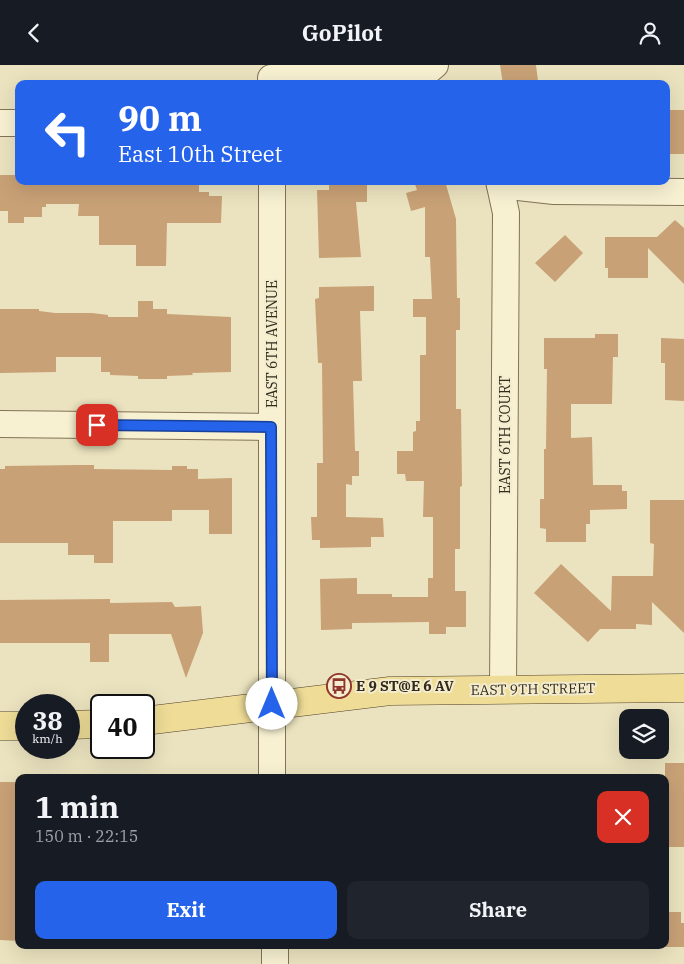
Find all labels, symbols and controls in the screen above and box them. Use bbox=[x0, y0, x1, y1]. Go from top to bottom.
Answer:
text: GoPilot bbox=[302, 18, 382, 47]
icon: back bbox=[20, 19, 48, 47]
icon: person bbox=[636, 19, 664, 47]
text: 90 m bbox=[118, 95, 202, 141]
icon: left bbox=[35, 100, 100, 165]
text: East 10th Street bbox=[118, 139, 282, 168]
street label: EAST 6TH AVENUE bbox=[263, 280, 281, 408]
street label: EAST 6TH COURT bbox=[496, 376, 514, 494]
pin bbox=[76, 404, 118, 446]
icon: arrive bbox=[83, 411, 111, 439]
bus stop icon: E 9 ST@E 6 AV bbox=[326, 673, 352, 699]
position arrow bbox=[245, 677, 297, 729]
place label: E 9 ST@E 6 AV bbox=[356, 677, 454, 695]
street label: EAST 9TH STREET bbox=[471, 679, 595, 699]
speed limit sign: 40 bbox=[90, 694, 155, 759]
text: 38 bbox=[32, 704, 63, 737]
map controls bbox=[619, 709, 669, 759]
button: layers bbox=[619, 709, 669, 759]
text: km/h bbox=[32, 731, 63, 746]
text: 1 min bbox=[35, 787, 119, 826]
button: close bbox=[597, 791, 649, 843]
text: 150 m · 22:15 bbox=[35, 826, 138, 846]
button: Exit bbox=[35, 881, 337, 939]
button: Share bbox=[347, 881, 649, 939]

